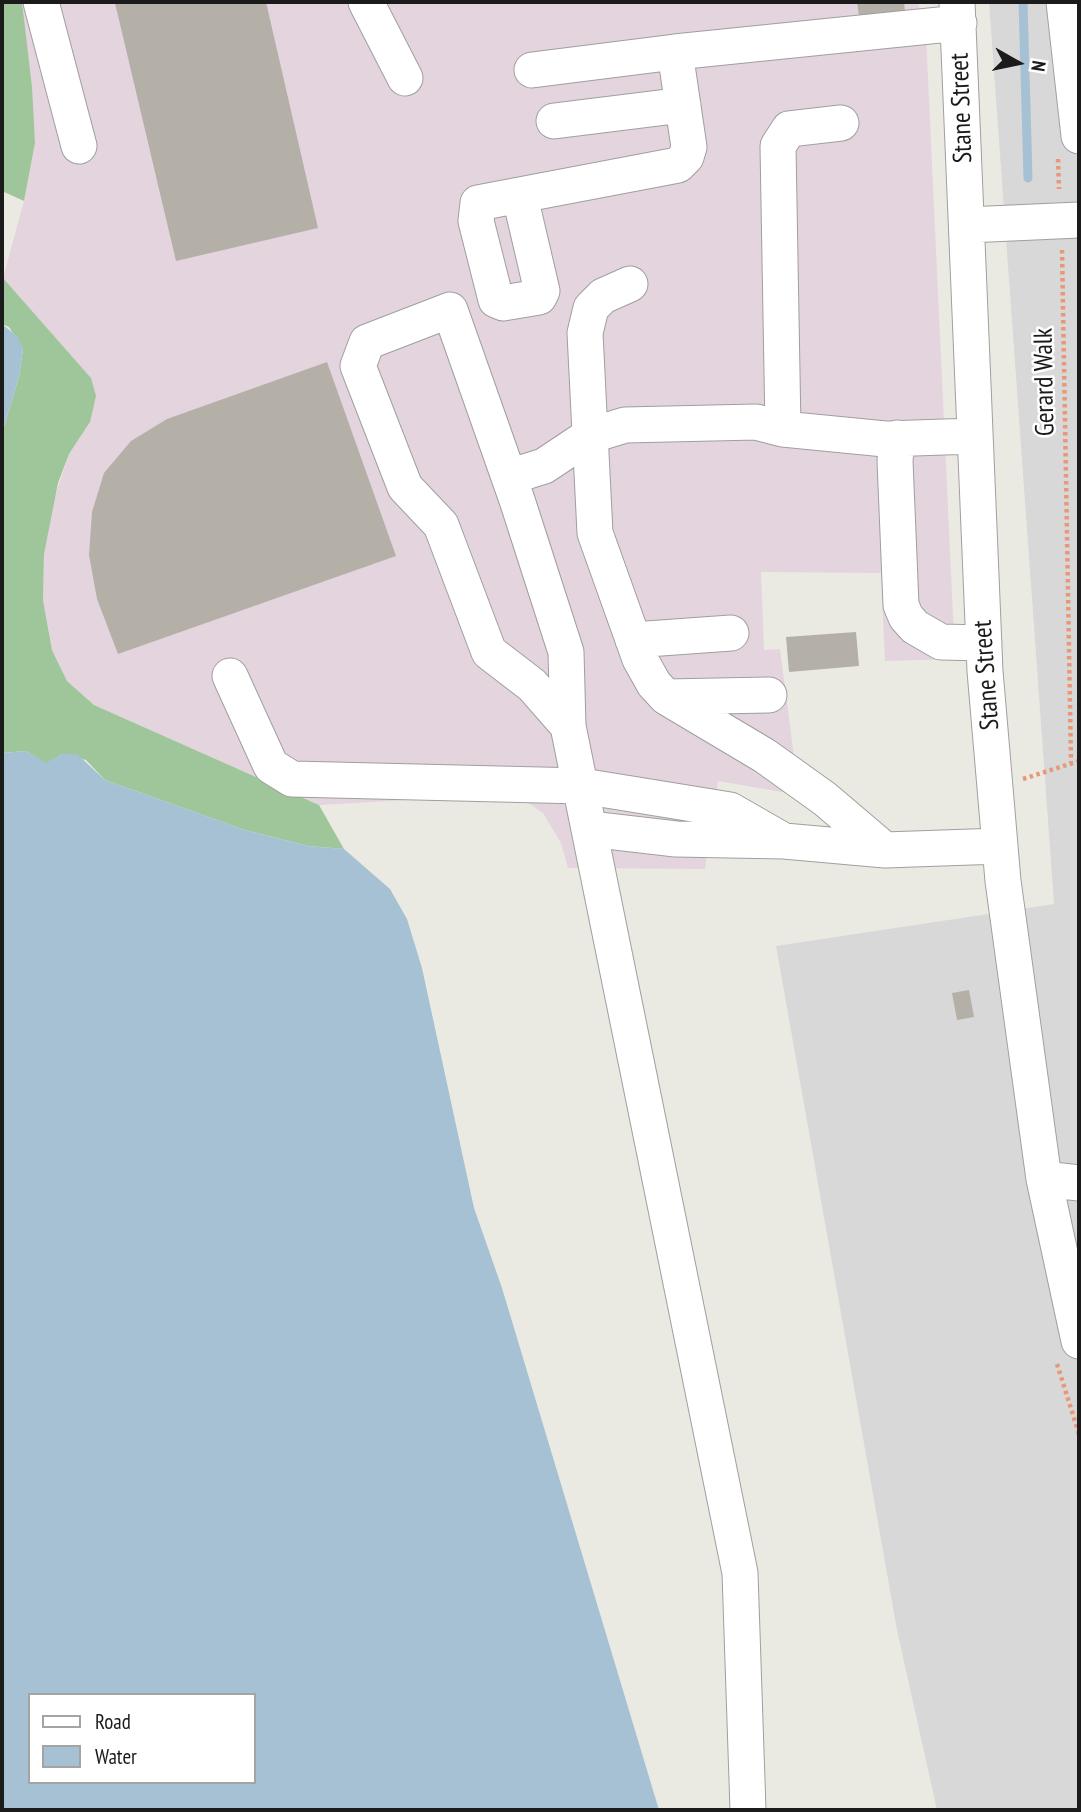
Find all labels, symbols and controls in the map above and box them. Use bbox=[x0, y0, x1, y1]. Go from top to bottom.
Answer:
north arrow bbox=[983, 28, 1053, 98]
street label: Stane Street bbox=[944, 52, 980, 164]
text: N bbox=[1026, 59, 1051, 73]
street label: Gerard Walk bbox=[1028, 328, 1062, 436]
street label: Stane Street bbox=[968, 619, 1006, 731]
legend bbox=[28, 1693, 256, 1784]
text: Road bbox=[95, 1708, 131, 1735]
text: Water bbox=[95, 1743, 137, 1770]

